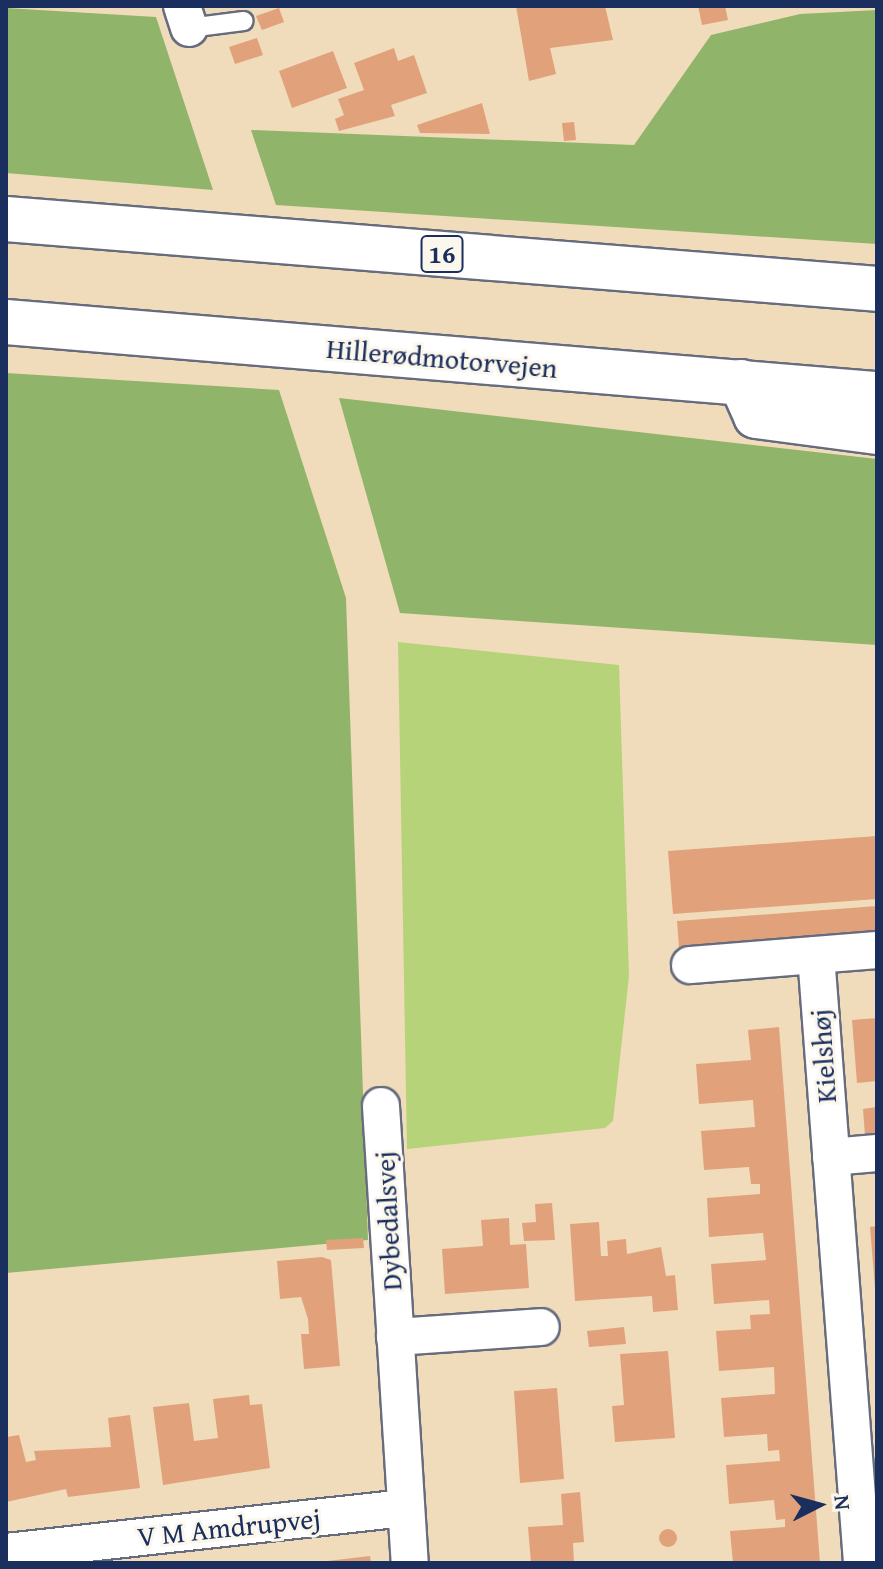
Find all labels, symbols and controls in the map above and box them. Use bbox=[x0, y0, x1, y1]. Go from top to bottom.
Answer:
road number: 16 bbox=[420, 232, 464, 276]
street label: Hillerødmotorvejen bbox=[325, 331, 559, 385]
street label: Kielshøj bbox=[803, 1008, 843, 1104]
street label: Dybedalsvej bbox=[368, 1150, 408, 1292]
north arrow bbox=[779, 1465, 859, 1545]
text: N bbox=[826, 1493, 860, 1511]
street label: V M Amdrupvej bbox=[136, 1501, 322, 1553]

